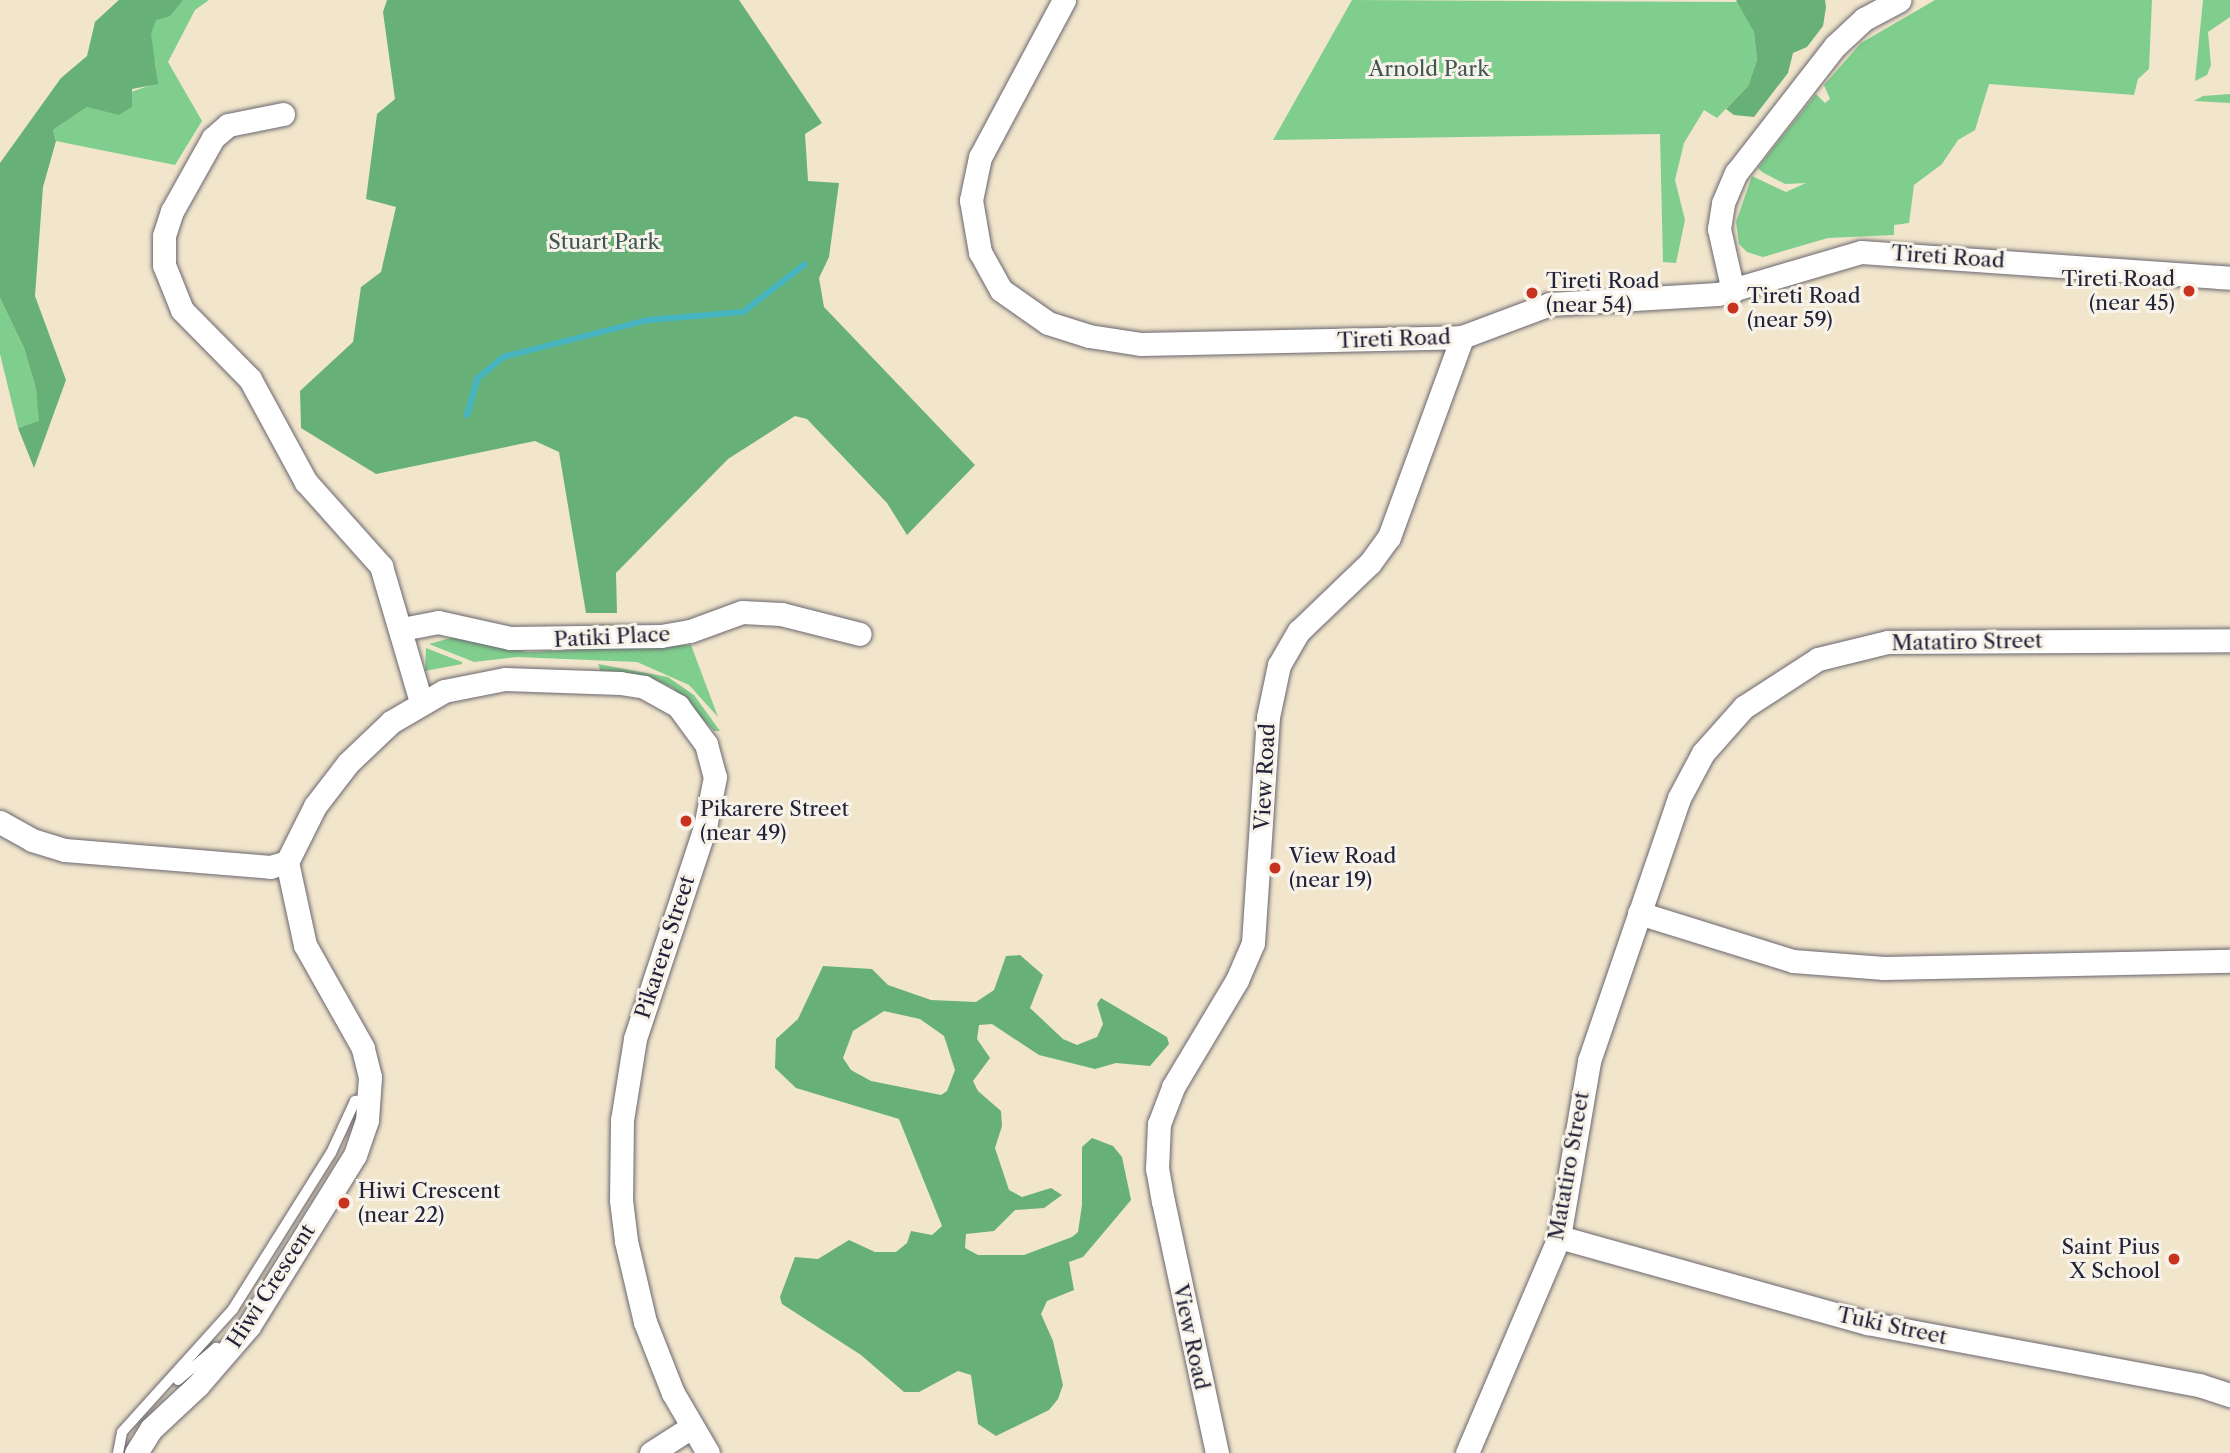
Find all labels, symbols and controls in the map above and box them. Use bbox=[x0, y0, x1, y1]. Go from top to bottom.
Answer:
park label: Arnold Park bbox=[1369, 56, 1489, 82]
park label: Stuart Park bbox=[548, 229, 660, 255]
street label: Tireti Road bbox=[1891, 240, 2005, 274]
place label: Tireti Road (near 45) bbox=[2062, 266, 2175, 316]
place label: Tireti Road (near 54) bbox=[1546, 268, 1659, 318]
place label: Tireti Road (near 59) bbox=[1747, 283, 1860, 333]
marker: Tireti Road (near 45) bbox=[2181, 283, 2197, 299]
marker: Tireti Road (near 54) bbox=[1524, 285, 1540, 301]
marker: Tireti Road (near 59) bbox=[1725, 300, 1741, 316]
street label: Tireti Road bbox=[1337, 324, 1451, 354]
street label: Patiki Place bbox=[553, 621, 671, 653]
street label: Matatiro Street bbox=[1891, 628, 2043, 656]
street label: View Road bbox=[1250, 722, 1280, 832]
place label: Pikarere Street (near 49) bbox=[700, 796, 849, 846]
marker: Pikarere Street (near 49) bbox=[678, 813, 694, 829]
place label: View Road (near 19) bbox=[1289, 843, 1397, 893]
marker: View Road (near 19) bbox=[1267, 860, 1283, 876]
street label: Pikarere Street bbox=[630, 872, 700, 1022]
street label: Matatiro Street bbox=[1543, 1089, 1595, 1243]
place label: Hiwi Crescent (near 22) bbox=[358, 1178, 501, 1228]
marker: Hiwi Crescent (near 22) bbox=[336, 1195, 352, 1211]
street label: Hiwi Crescent bbox=[222, 1219, 320, 1353]
place label: Saint Pius X School bbox=[2062, 1234, 2160, 1284]
marker: Saint Pius X School bbox=[2166, 1251, 2182, 1267]
street label: View Road bbox=[1167, 1282, 1215, 1392]
street label: Tuki Street bbox=[1835, 1302, 1949, 1350]

